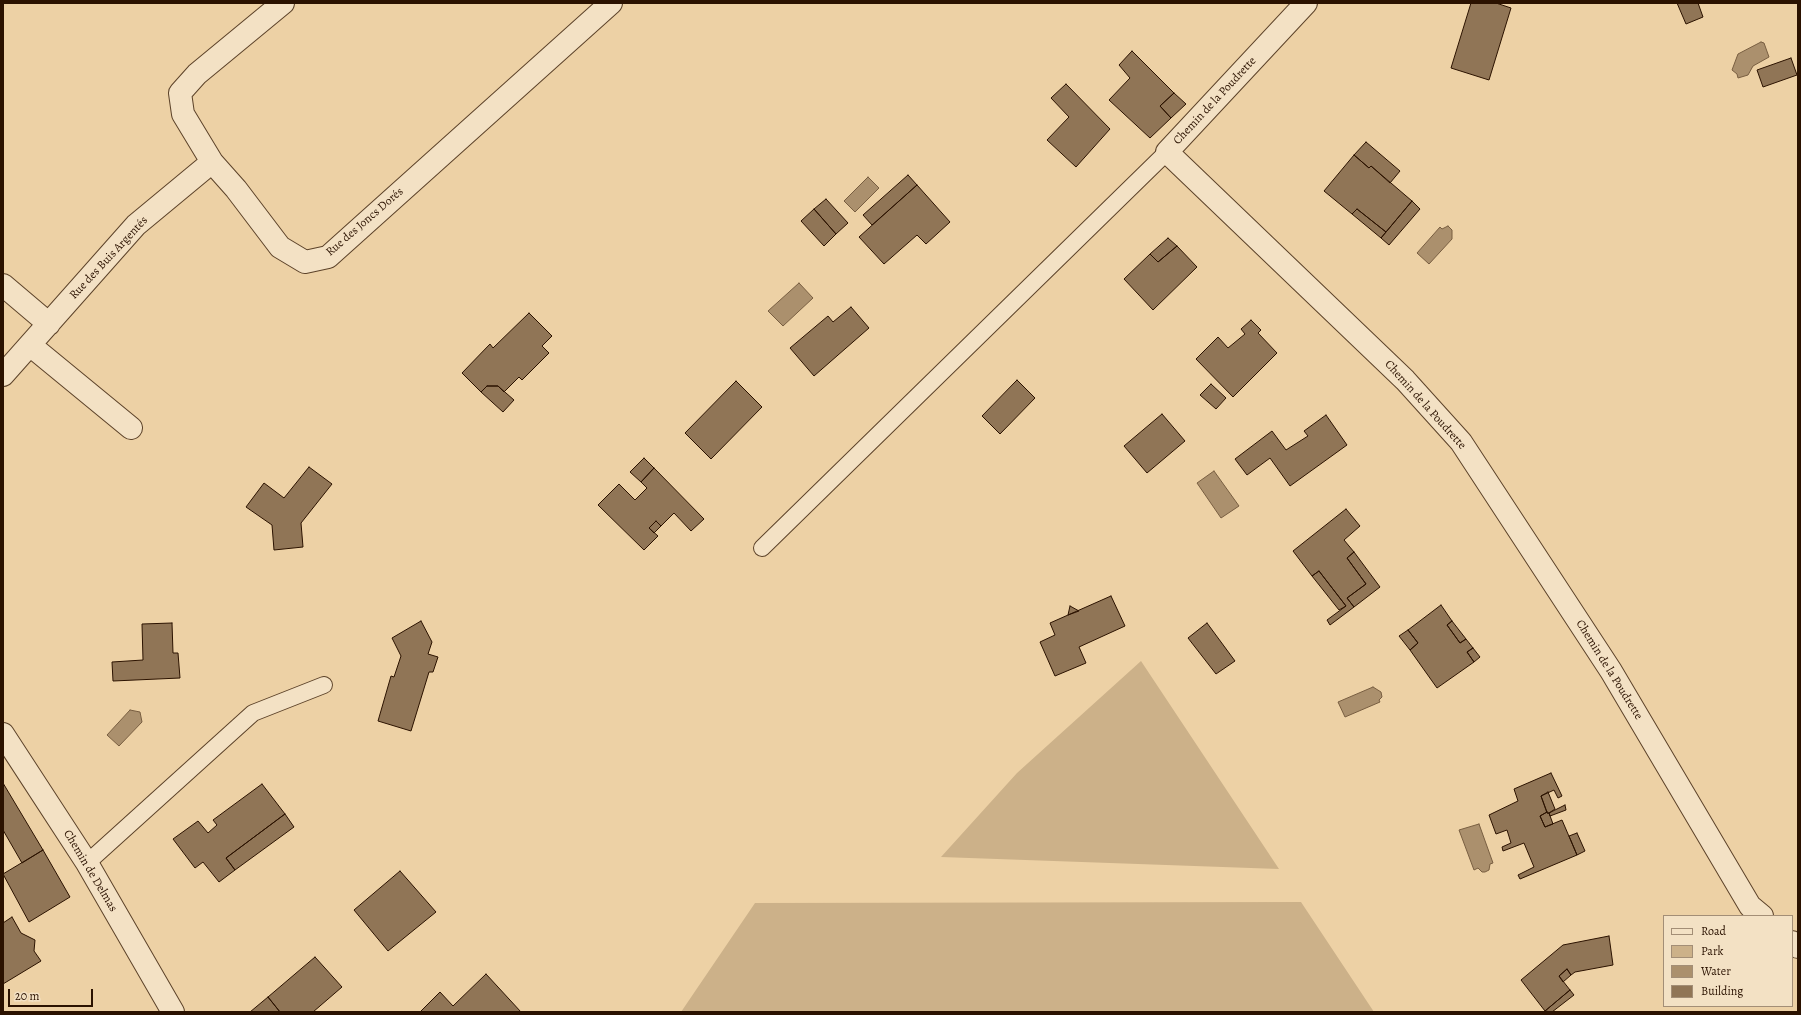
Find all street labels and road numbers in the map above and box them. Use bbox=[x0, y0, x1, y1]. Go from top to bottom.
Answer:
street label: Chemin de la Poudrette bbox=[1171, 54, 1259, 148]
street label: Rue des Joncs Dorés bbox=[323, 185, 407, 259]
street label: Rue des Buis Argentés bbox=[67, 214, 151, 302]
street label: Chemin de la Poudrette bbox=[1381, 358, 1469, 452]
street label: Chemin de la Poudrette bbox=[1572, 617, 1646, 723]
street label: Chemin de Delmas bbox=[60, 827, 120, 915]

